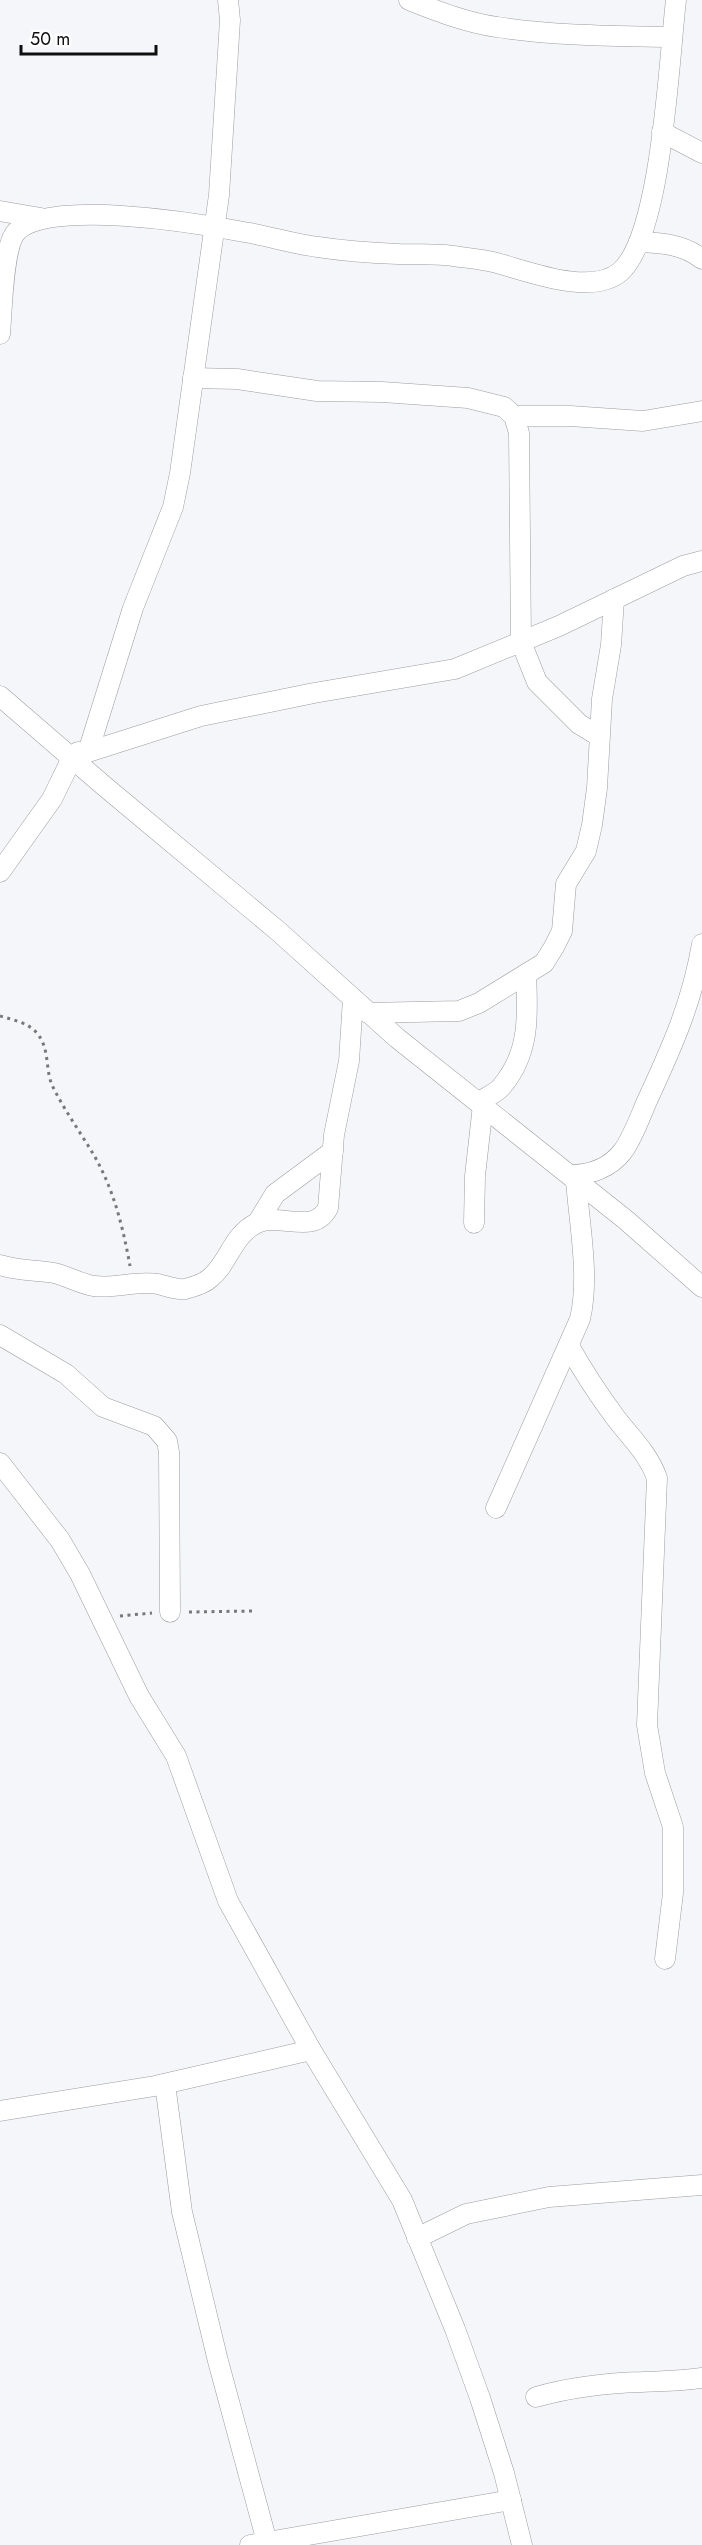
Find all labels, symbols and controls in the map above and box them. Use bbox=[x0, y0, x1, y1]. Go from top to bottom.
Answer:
scale bar bbox=[21, 18, 156, 56]
text: 50 m bbox=[30, 26, 70, 52]

